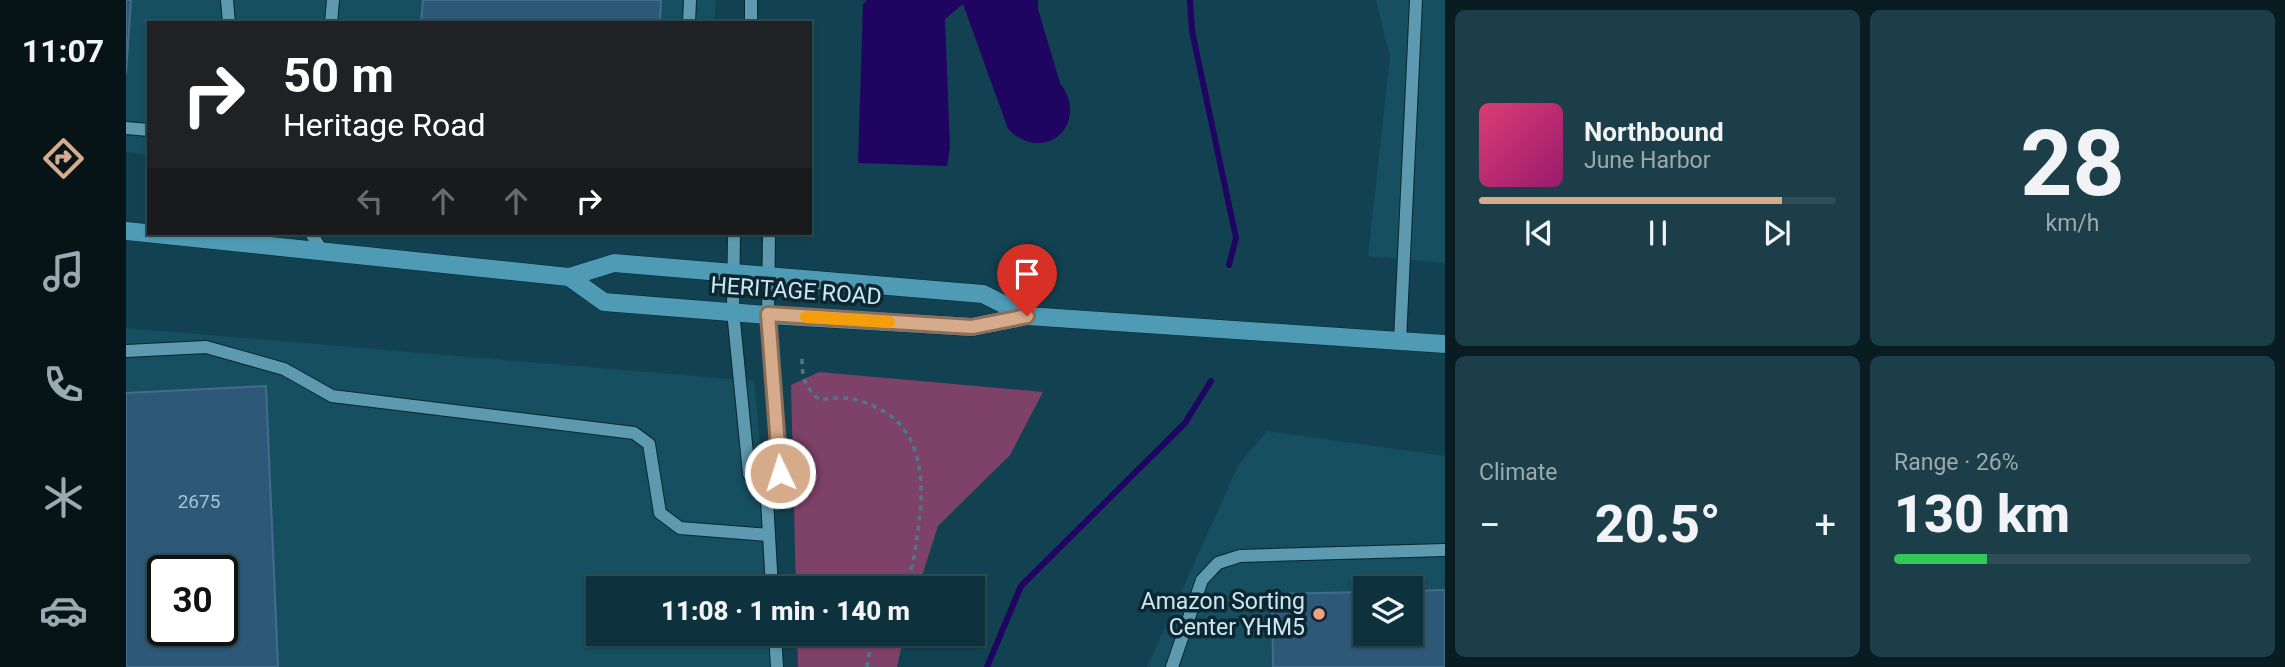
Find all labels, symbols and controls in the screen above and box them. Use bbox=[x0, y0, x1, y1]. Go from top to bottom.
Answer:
text: 11:07 bbox=[22, 32, 104, 70]
text: 50 m bbox=[283, 47, 394, 104]
icon: right bbox=[168, 49, 259, 140]
text: Heritage Road bbox=[283, 106, 486, 144]
text: 28 bbox=[2020, 111, 2125, 217]
text: Northbound bbox=[1584, 117, 1724, 147]
icon: directions bbox=[39, 134, 88, 183]
text: June Harbor bbox=[1584, 147, 1711, 174]
icon: left bbox=[351, 182, 389, 220]
icon: ahead bbox=[424, 182, 462, 220]
icon: ahead bbox=[497, 182, 535, 220]
icon: right bbox=[570, 182, 608, 220]
text: km/h bbox=[2046, 210, 2100, 237]
icon: previous bbox=[1520, 214, 1558, 252]
icon: pause bbox=[1639, 214, 1677, 252]
icon: next bbox=[1758, 214, 1796, 252]
pin bbox=[997, 244, 1057, 316]
icon: music bbox=[39, 247, 88, 296]
icon: arrive bbox=[1008, 255, 1046, 293]
street label: HERITAGE ROAD bbox=[709, 272, 883, 310]
icon: phone bbox=[39, 360, 88, 409]
position arrow bbox=[743, 436, 817, 510]
text: Range · 26% bbox=[1894, 449, 2019, 476]
text: Climate bbox=[1479, 459, 1558, 486]
icon: climate bbox=[39, 473, 88, 522]
text: 130 km bbox=[1894, 484, 2070, 545]
house number: 2675 bbox=[178, 490, 220, 513]
text: 20.5° bbox=[1595, 494, 1721, 555]
text: − bbox=[1479, 503, 1501, 547]
text: + bbox=[1814, 503, 1836, 547]
speed limit sign: 30 bbox=[147, 555, 238, 646]
map controls bbox=[1353, 576, 1423, 646]
button: layers bbox=[1353, 576, 1423, 646]
icon: car bbox=[39, 586, 88, 635]
place label: Amazon Sorting Center YHM5 bbox=[1141, 588, 1305, 641]
text: 11:08 · 1 min · 140 m bbox=[661, 596, 910, 626]
marker: Amazon Sorting Center YHM5 bbox=[1311, 606, 1327, 622]

